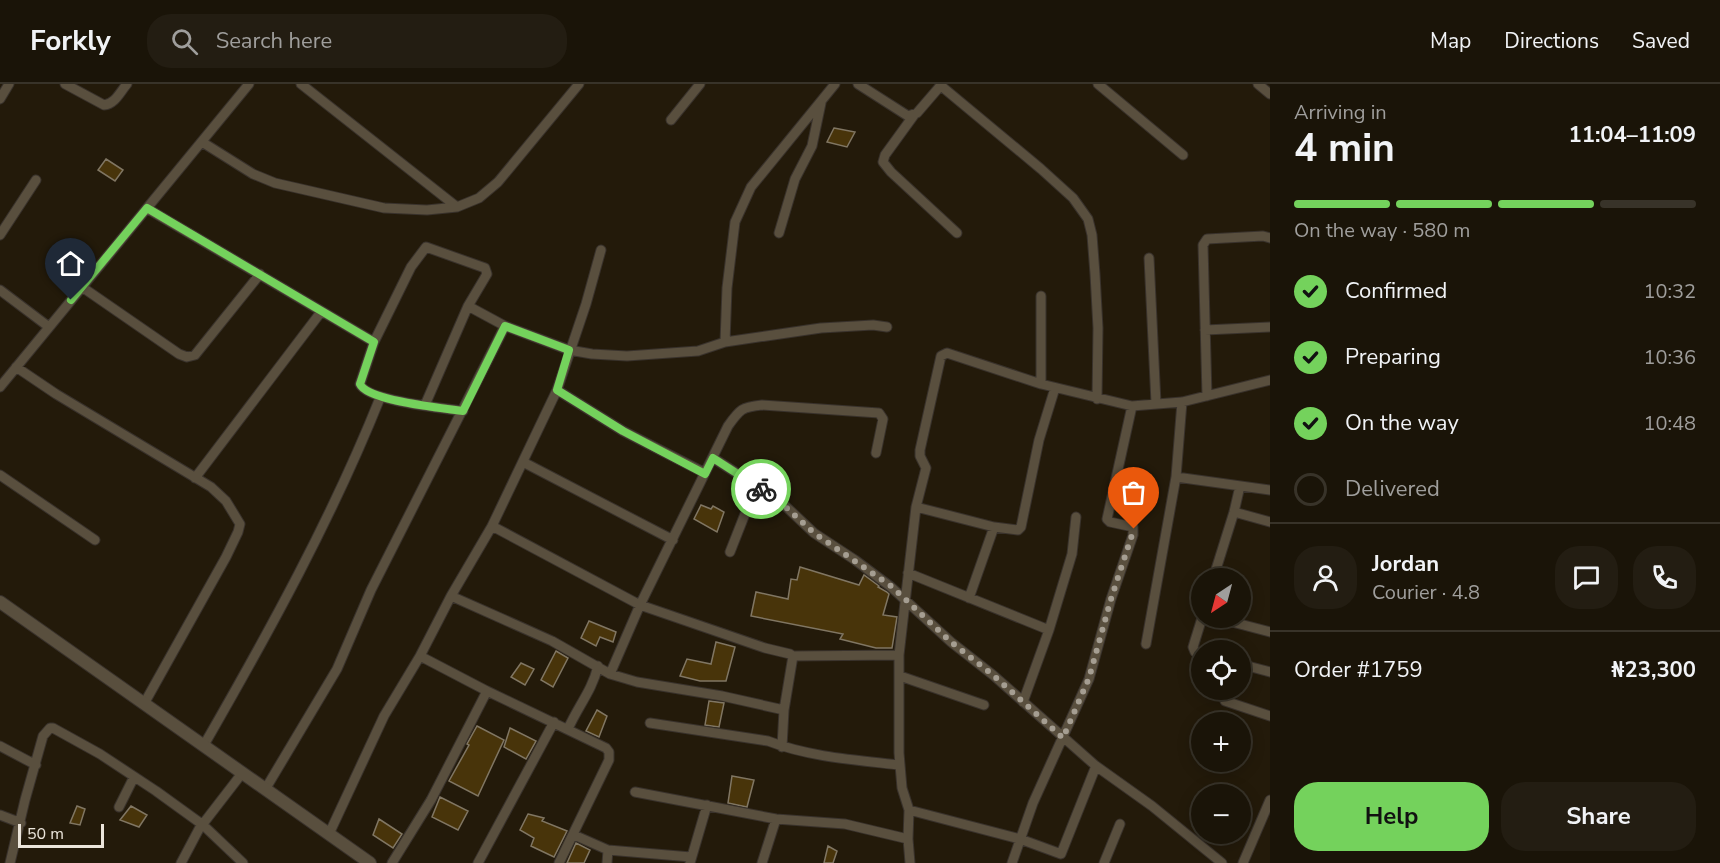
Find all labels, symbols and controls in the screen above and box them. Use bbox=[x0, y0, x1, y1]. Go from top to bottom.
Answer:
search box bbox=[147, 14, 567, 68]
text: Forkly bbox=[30, 22, 111, 60]
icon: search bbox=[168, 25, 201, 58]
text: Search here bbox=[216, 26, 332, 56]
text: Map bbox=[1430, 27, 1471, 55]
text: Directions bbox=[1504, 27, 1599, 55]
text: Saved bbox=[1632, 27, 1690, 55]
text: Arriving in bbox=[1294, 99, 1387, 126]
text: 11:04–11:09 bbox=[1568, 120, 1696, 150]
text: 4 min bbox=[1294, 122, 1395, 175]
text: On the way · 580 m bbox=[1294, 217, 1470, 244]
pin bbox=[45, 238, 96, 300]
icon: home bbox=[54, 247, 87, 280]
icon: check bbox=[1294, 275, 1327, 308]
text: Confirmed bbox=[1345, 276, 1447, 306]
text: 10:32 bbox=[1643, 278, 1696, 305]
icon: check bbox=[1294, 341, 1327, 374]
text: Preparing bbox=[1345, 342, 1441, 372]
text: 10:36 bbox=[1643, 344, 1696, 371]
icon: check bbox=[1294, 407, 1327, 440]
text: On the way bbox=[1345, 408, 1459, 438]
text: 10:48 bbox=[1643, 410, 1696, 437]
courier bbox=[731, 459, 791, 519]
pin bbox=[1108, 467, 1159, 529]
icon: bike bbox=[745, 473, 778, 506]
text: Delivered bbox=[1345, 474, 1440, 504]
icon: bag bbox=[1117, 476, 1150, 509]
button: person bbox=[1294, 546, 1357, 609]
button: chat bbox=[1555, 546, 1618, 609]
button: phone bbox=[1633, 546, 1696, 609]
text: Jordan bbox=[1372, 549, 1439, 579]
north arrow bbox=[1191, 568, 1251, 628]
map controls bbox=[1191, 568, 1251, 844]
text: Courier · 4.8 bbox=[1372, 579, 1480, 606]
button: locate bbox=[1191, 640, 1251, 700]
text: Order #1759 bbox=[1294, 655, 1423, 685]
text: ₦23,300 bbox=[1611, 655, 1696, 685]
button: + bbox=[1191, 712, 1251, 772]
button: Help bbox=[1294, 782, 1489, 851]
button: Share bbox=[1501, 782, 1696, 851]
button: − bbox=[1191, 784, 1251, 844]
scale bar bbox=[18, 821, 104, 848]
text: 50 m bbox=[27, 823, 64, 845]

